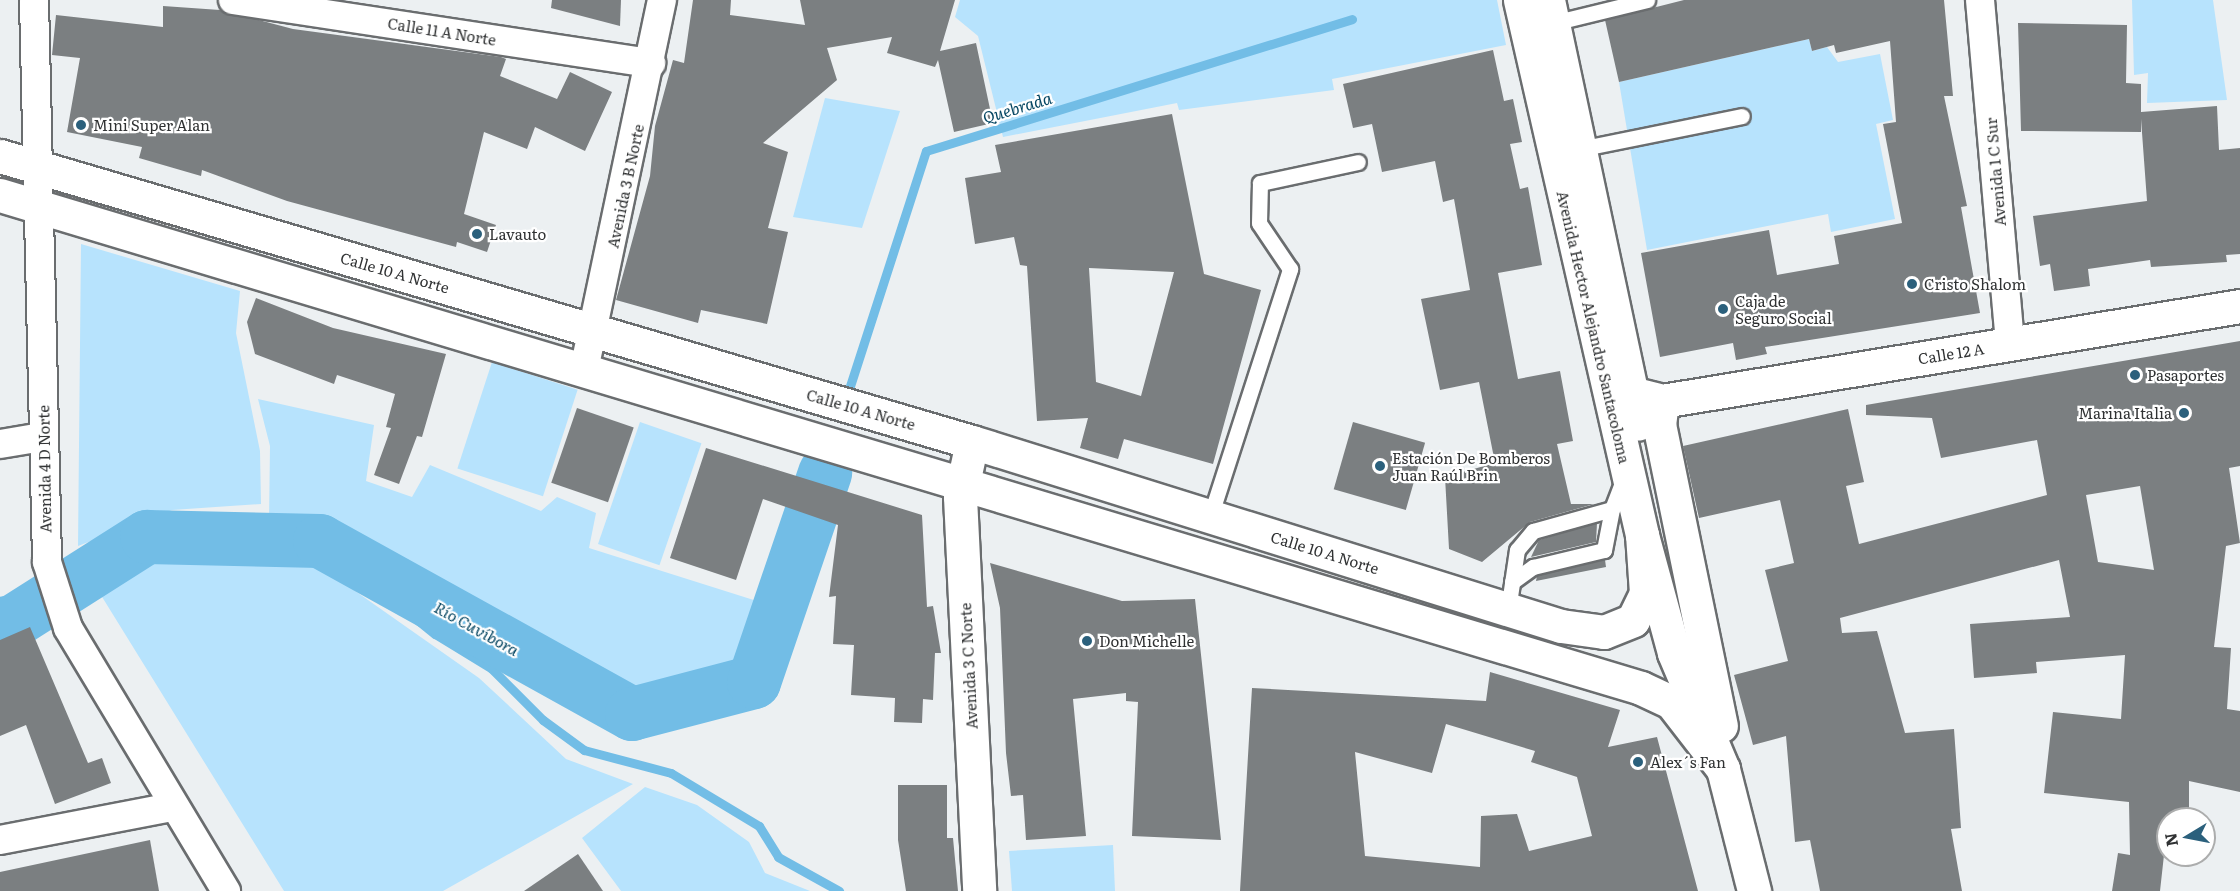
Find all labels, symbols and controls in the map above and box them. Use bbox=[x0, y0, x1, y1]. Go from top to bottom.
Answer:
street label: Calle 11 A Norte bbox=[386, 14, 498, 48]
water label: Quebrada bbox=[980, 87, 1054, 127]
place label: Mini Super Alan bbox=[93, 116, 210, 134]
street label: Avenida 1 C Sur bbox=[1981, 117, 2009, 227]
marker: Mini Super Alan bbox=[74, 118, 88, 132]
street label: Avenida 3 B Norte bbox=[603, 122, 647, 250]
street label: Avenida Hector Alejandro Santacoloma bbox=[1554, 189, 1634, 465]
place label: Lavauto bbox=[489, 225, 546, 243]
marker: Lavauto bbox=[470, 227, 484, 241]
street label: Calle 10 A Norte bbox=[339, 248, 451, 296]
place label: Cristo Shalom bbox=[1924, 275, 2026, 293]
marker: Cristo Shalom bbox=[1905, 277, 1919, 291]
place label: Caja de Seguro Social bbox=[1735, 291, 1832, 326]
marker: Caja de Seguro Social bbox=[1716, 302, 1730, 316]
street label: Calle 12 A bbox=[1917, 339, 1985, 367]
place label: Pasaportes bbox=[2147, 366, 2224, 384]
marker: Pasaportes bbox=[2128, 368, 2142, 382]
street label: Calle 10 A Norte bbox=[805, 385, 917, 433]
place label: Marina Italia bbox=[2078, 404, 2172, 422]
street label: Avenida 4 D Norte bbox=[34, 405, 54, 533]
marker: Marina Italia bbox=[2177, 406, 2191, 420]
place label: Estación De Bomberos Juan Raúl Brin bbox=[1392, 448, 1550, 483]
marker: Estación De Bomberos Juan Raúl Brin bbox=[1373, 459, 1387, 473]
street label: Calle 10 A Norte bbox=[1269, 527, 1381, 577]
water label: Río Cuvíbora bbox=[431, 597, 523, 659]
street label: Avenida 3 C Norte bbox=[956, 602, 980, 730]
place label: Don Michelle bbox=[1099, 632, 1194, 650]
marker: Don Michelle bbox=[1080, 634, 1094, 648]
place label: Alex´s Fan bbox=[1650, 753, 1726, 771]
marker: Alex´s Fan bbox=[1631, 755, 1645, 769]
north arrow bbox=[2156, 807, 2216, 867]
text: N bbox=[2157, 831, 2183, 848]

